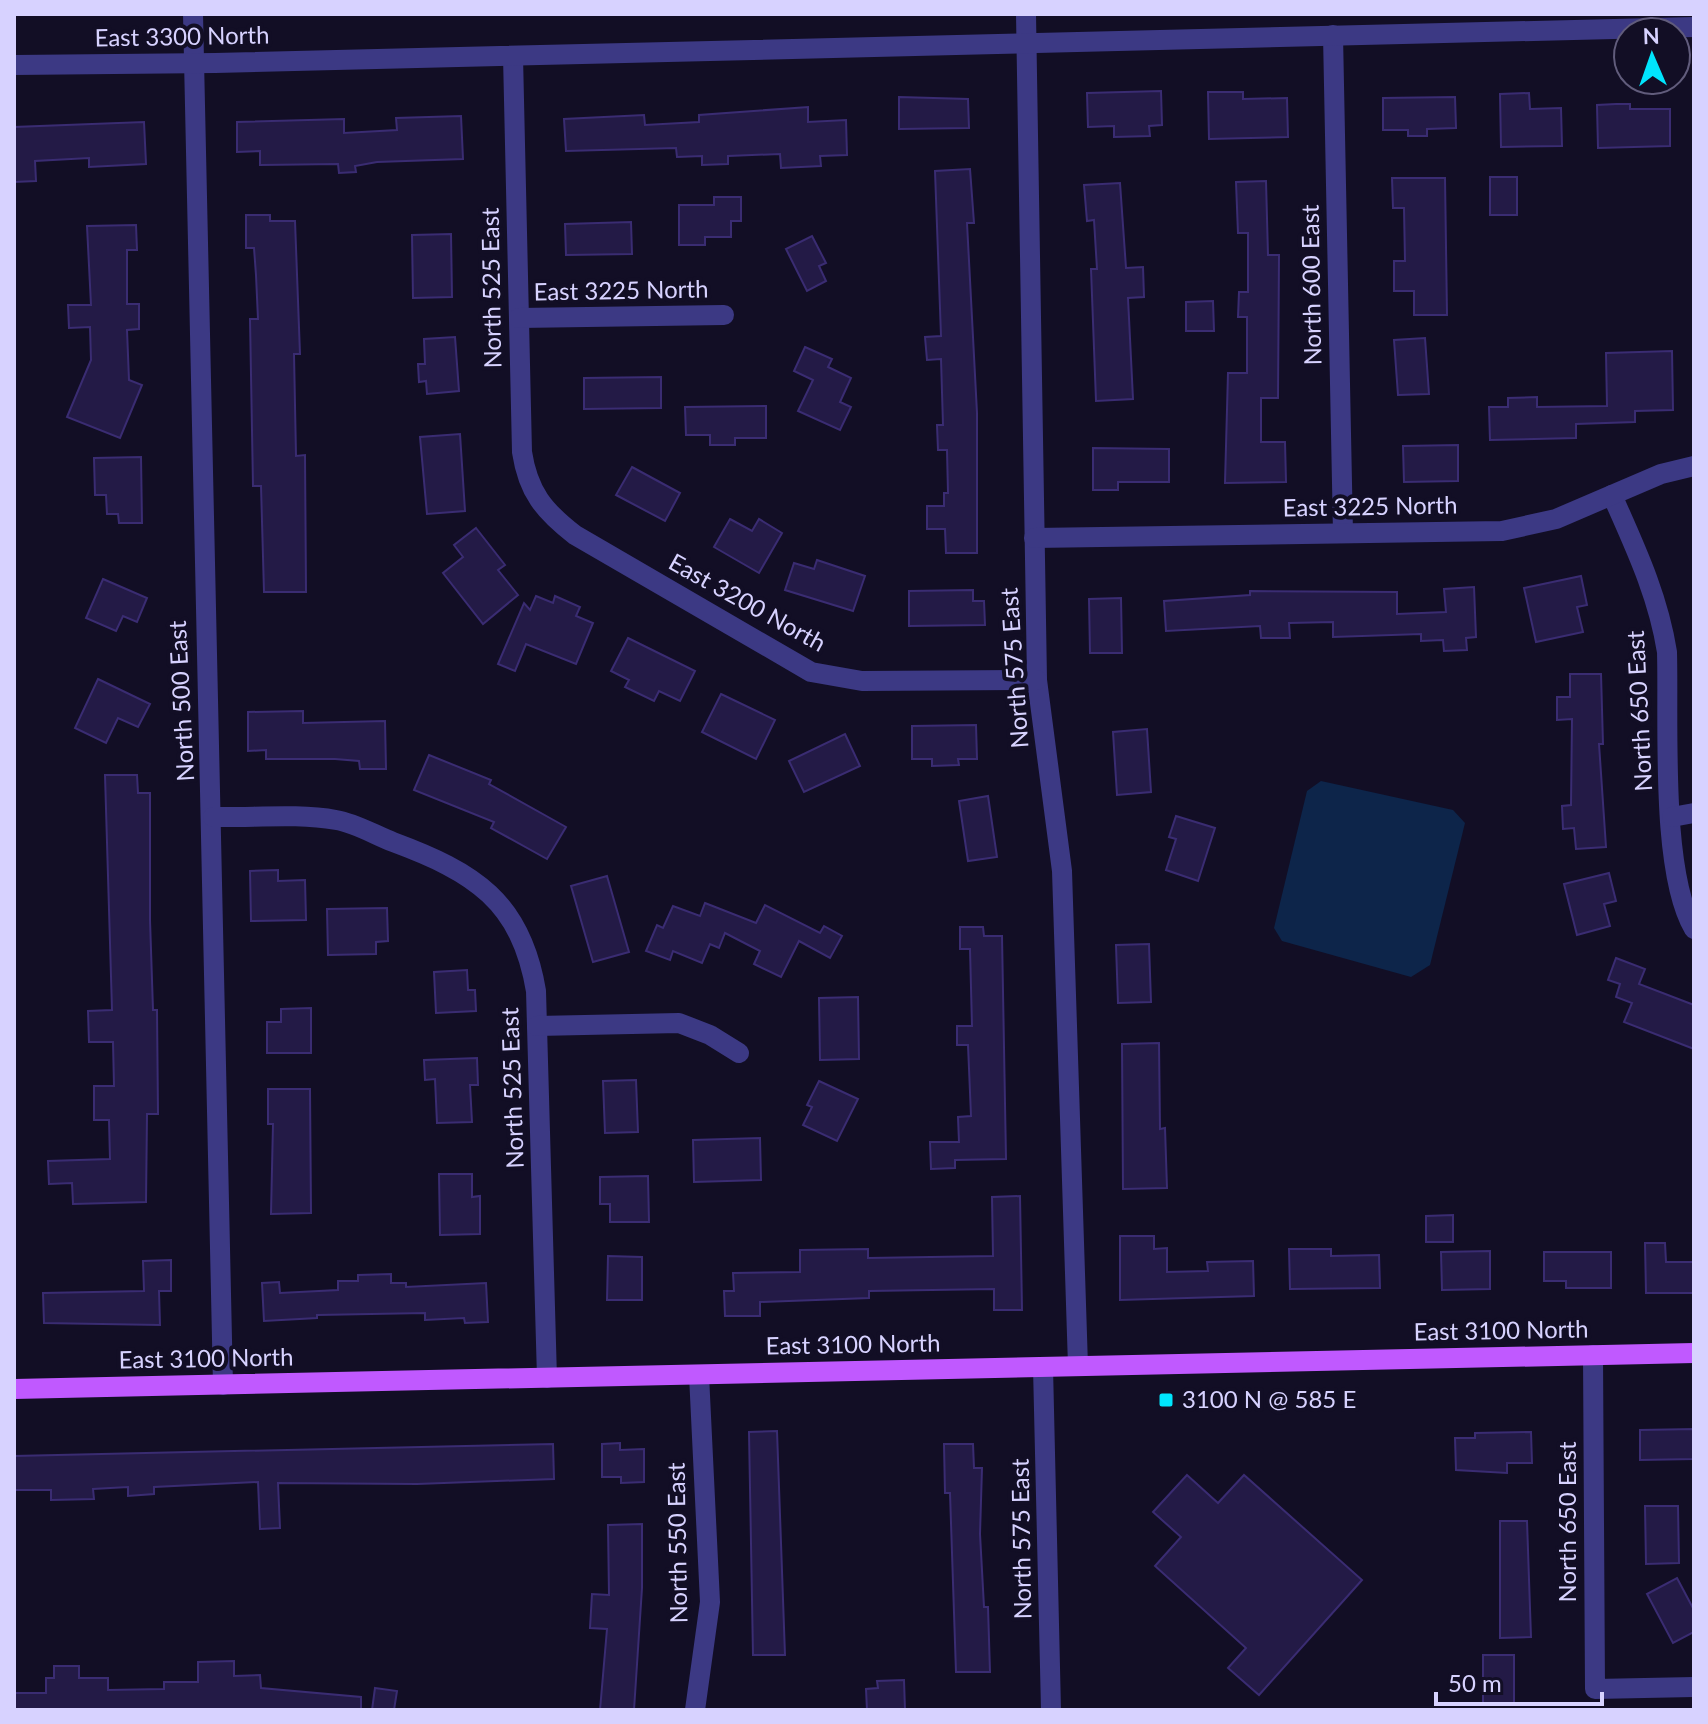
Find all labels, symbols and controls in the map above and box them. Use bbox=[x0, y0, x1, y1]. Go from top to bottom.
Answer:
north arrow bbox=[1612, 16, 1692, 96]
street label: East 3300 North bbox=[94, 19, 270, 52]
text: N bbox=[1642, 22, 1660, 49]
street label: North 600 East bbox=[1295, 204, 1326, 366]
street label: North 525 East bbox=[475, 207, 506, 369]
street label: East 3225 North bbox=[533, 273, 709, 306]
street label: East 3225 North bbox=[1282, 489, 1458, 522]
street label: East 3200 North bbox=[664, 547, 831, 657]
street label: North 575 East bbox=[993, 586, 1034, 749]
street label: North 500 East bbox=[162, 620, 199, 782]
street label: North 650 East bbox=[1620, 630, 1657, 792]
street label: North 525 East bbox=[494, 1007, 529, 1169]
street label: East 3100 North bbox=[1413, 1313, 1589, 1346]
street label: East 3100 North bbox=[765, 1327, 941, 1360]
street label: East 3100 North bbox=[118, 1341, 294, 1374]
place label: 3100 N @ 585 E bbox=[1182, 1384, 1356, 1413]
marker: 3100 N @ 585 E bbox=[1157, 1391, 1175, 1409]
street label: North 650 East bbox=[1552, 1441, 1581, 1602]
street label: North 575 East bbox=[1005, 1458, 1036, 1620]
street label: North 550 East bbox=[661, 1462, 692, 1624]
scale bar bbox=[1436, 1656, 1602, 1706]
text: 50 m bbox=[1448, 1668, 1502, 1697]

